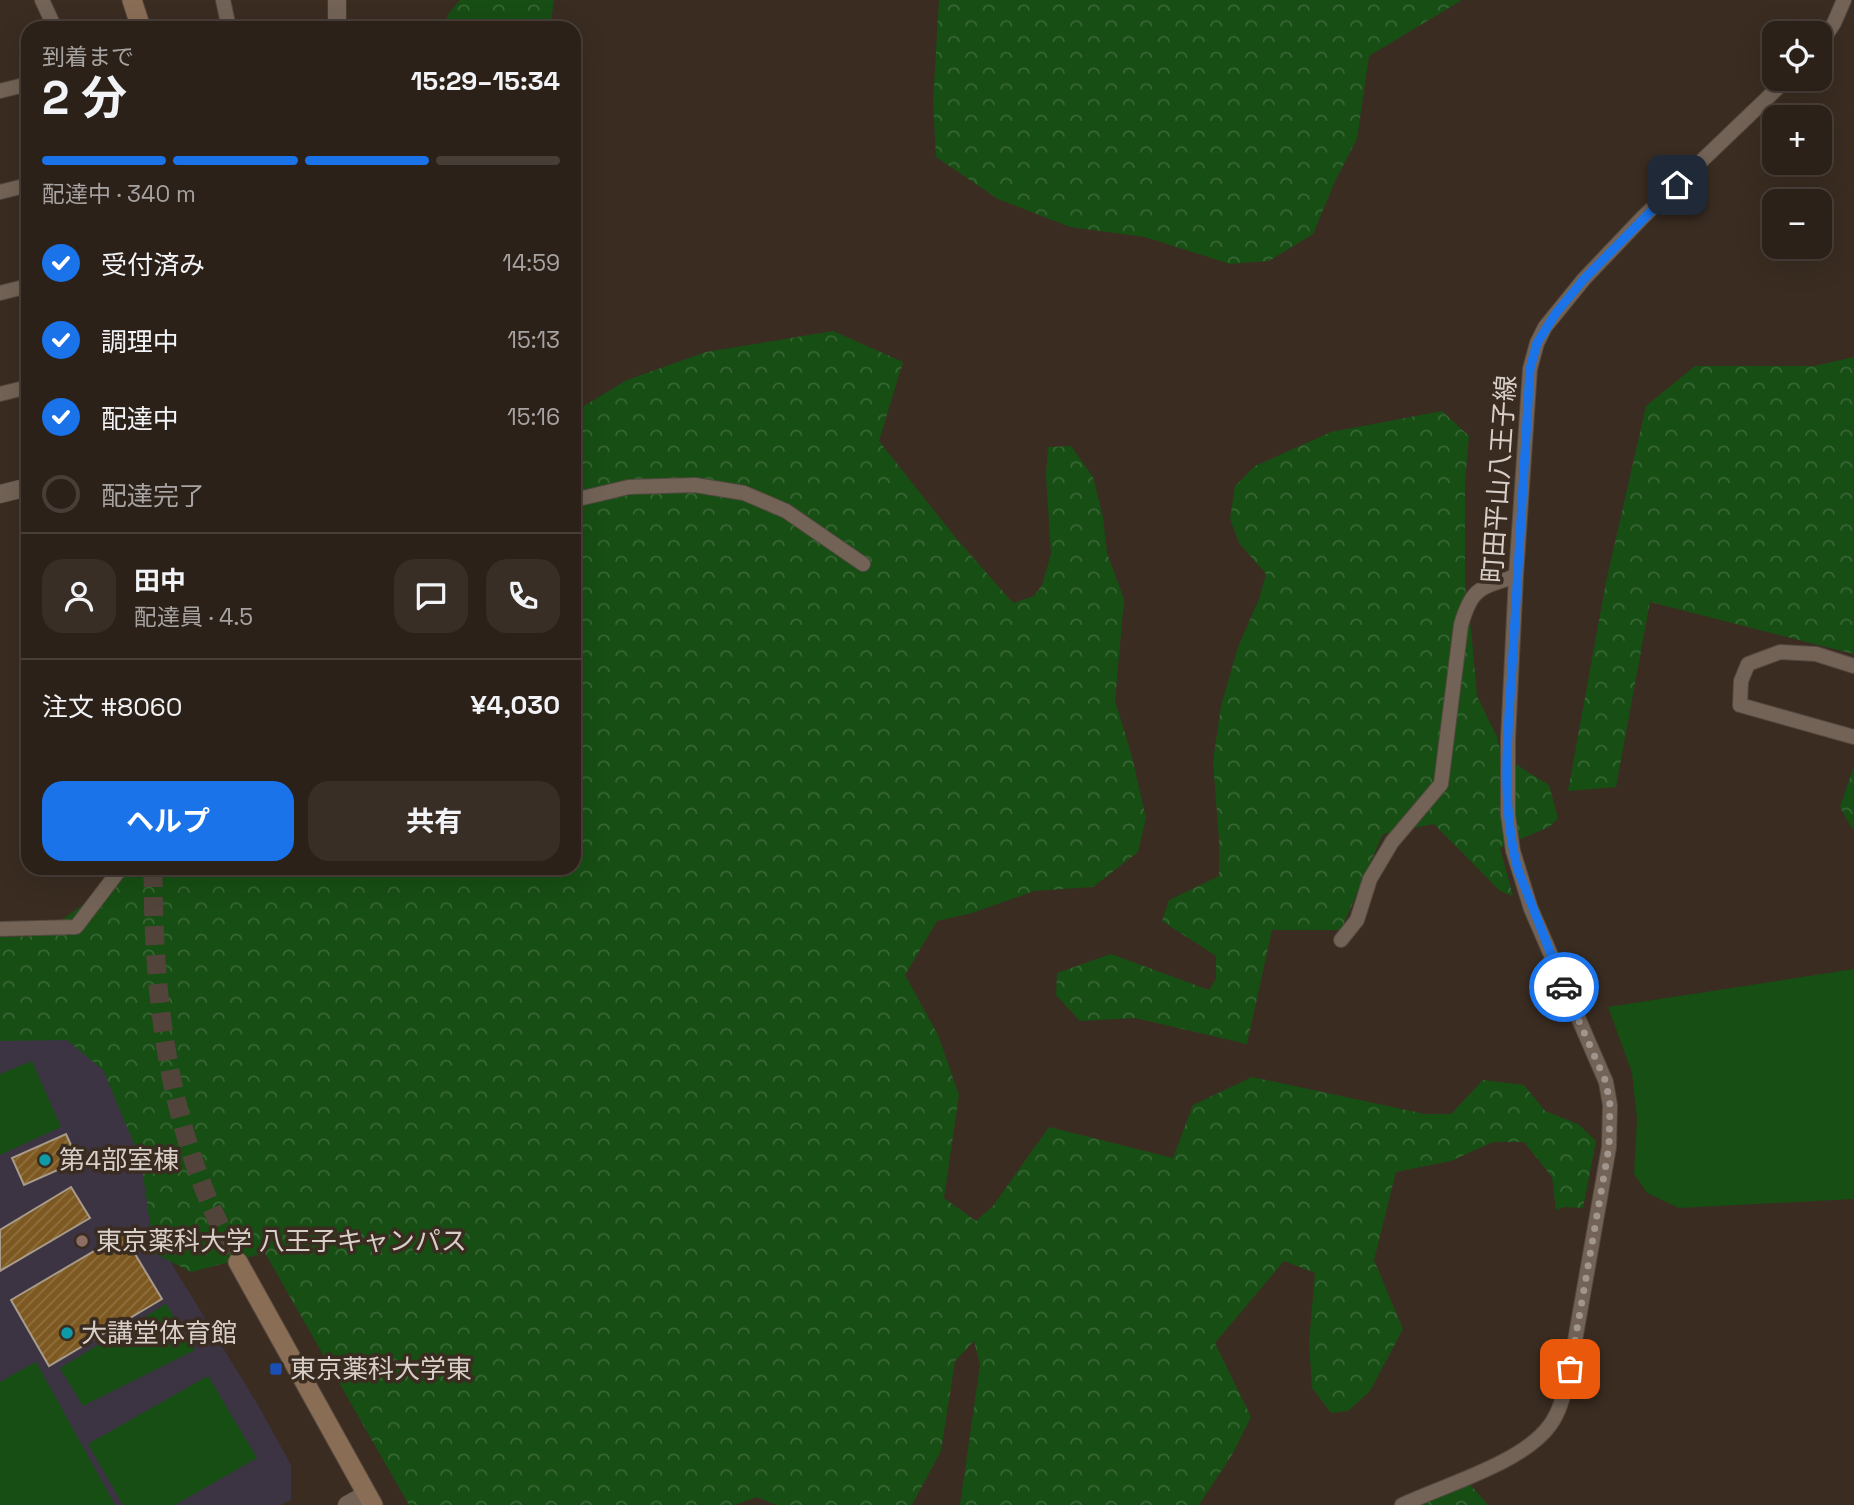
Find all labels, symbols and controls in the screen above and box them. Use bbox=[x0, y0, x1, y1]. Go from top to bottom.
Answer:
map controls bbox=[1762, 21, 1832, 259]
button: locate bbox=[1762, 21, 1832, 91]
text: 到着まで bbox=[42, 42, 134, 72]
text: 15:29–15:34 bbox=[411, 64, 560, 98]
text: 2 分 bbox=[42, 69, 127, 127]
button: + bbox=[1762, 105, 1832, 175]
pin bbox=[1647, 155, 1707, 215]
icon: home bbox=[1658, 166, 1696, 204]
text: 配達中 · 340 m bbox=[42, 179, 196, 209]
button: − bbox=[1762, 189, 1832, 259]
icon: check bbox=[42, 244, 80, 282]
text: 受付済み bbox=[101, 248, 205, 282]
text: 14:59 bbox=[502, 248, 560, 278]
icon: check bbox=[42, 321, 80, 359]
text: 調理中 bbox=[101, 325, 179, 359]
text: 15:13 bbox=[507, 325, 560, 355]
street label: 町田平山八王子線 bbox=[1475, 374, 1523, 584]
icon: check bbox=[42, 398, 80, 436]
text: 配達中 bbox=[101, 402, 179, 436]
text: 15:16 bbox=[507, 402, 560, 432]
text: 配達完了 bbox=[101, 479, 205, 513]
button: person bbox=[42, 559, 116, 633]
button: chat bbox=[394, 559, 468, 633]
button: phone bbox=[486, 559, 560, 633]
text: 田中 bbox=[134, 564, 186, 598]
text: 配達員 · 4.5 bbox=[134, 602, 253, 632]
text: ¥4,030 bbox=[471, 688, 560, 722]
text: 注文 #8060 bbox=[42, 690, 182, 724]
button: ヘルプ bbox=[42, 781, 294, 861]
button: 共有 bbox=[308, 781, 560, 861]
courier bbox=[1529, 952, 1599, 1022]
icon: car bbox=[1545, 968, 1583, 1006]
place label: 第4部室棟 bbox=[59, 1143, 179, 1177]
marker: 第4部室棟 bbox=[37, 1152, 53, 1168]
place label: 東京薬科大学 八王子キャンパス bbox=[96, 1224, 467, 1258]
marker: 東京薬科大学 八王子キャンパス bbox=[74, 1233, 90, 1249]
place label: 大講堂体育館 bbox=[81, 1316, 237, 1350]
marker: 大講堂体育館 bbox=[59, 1325, 75, 1341]
pin bbox=[1540, 1339, 1600, 1399]
icon: bag bbox=[1551, 1350, 1589, 1388]
place label: 東京薬科大学東 bbox=[290, 1352, 472, 1386]
marker: 東京薬科大学東 bbox=[268, 1361, 284, 1377]

